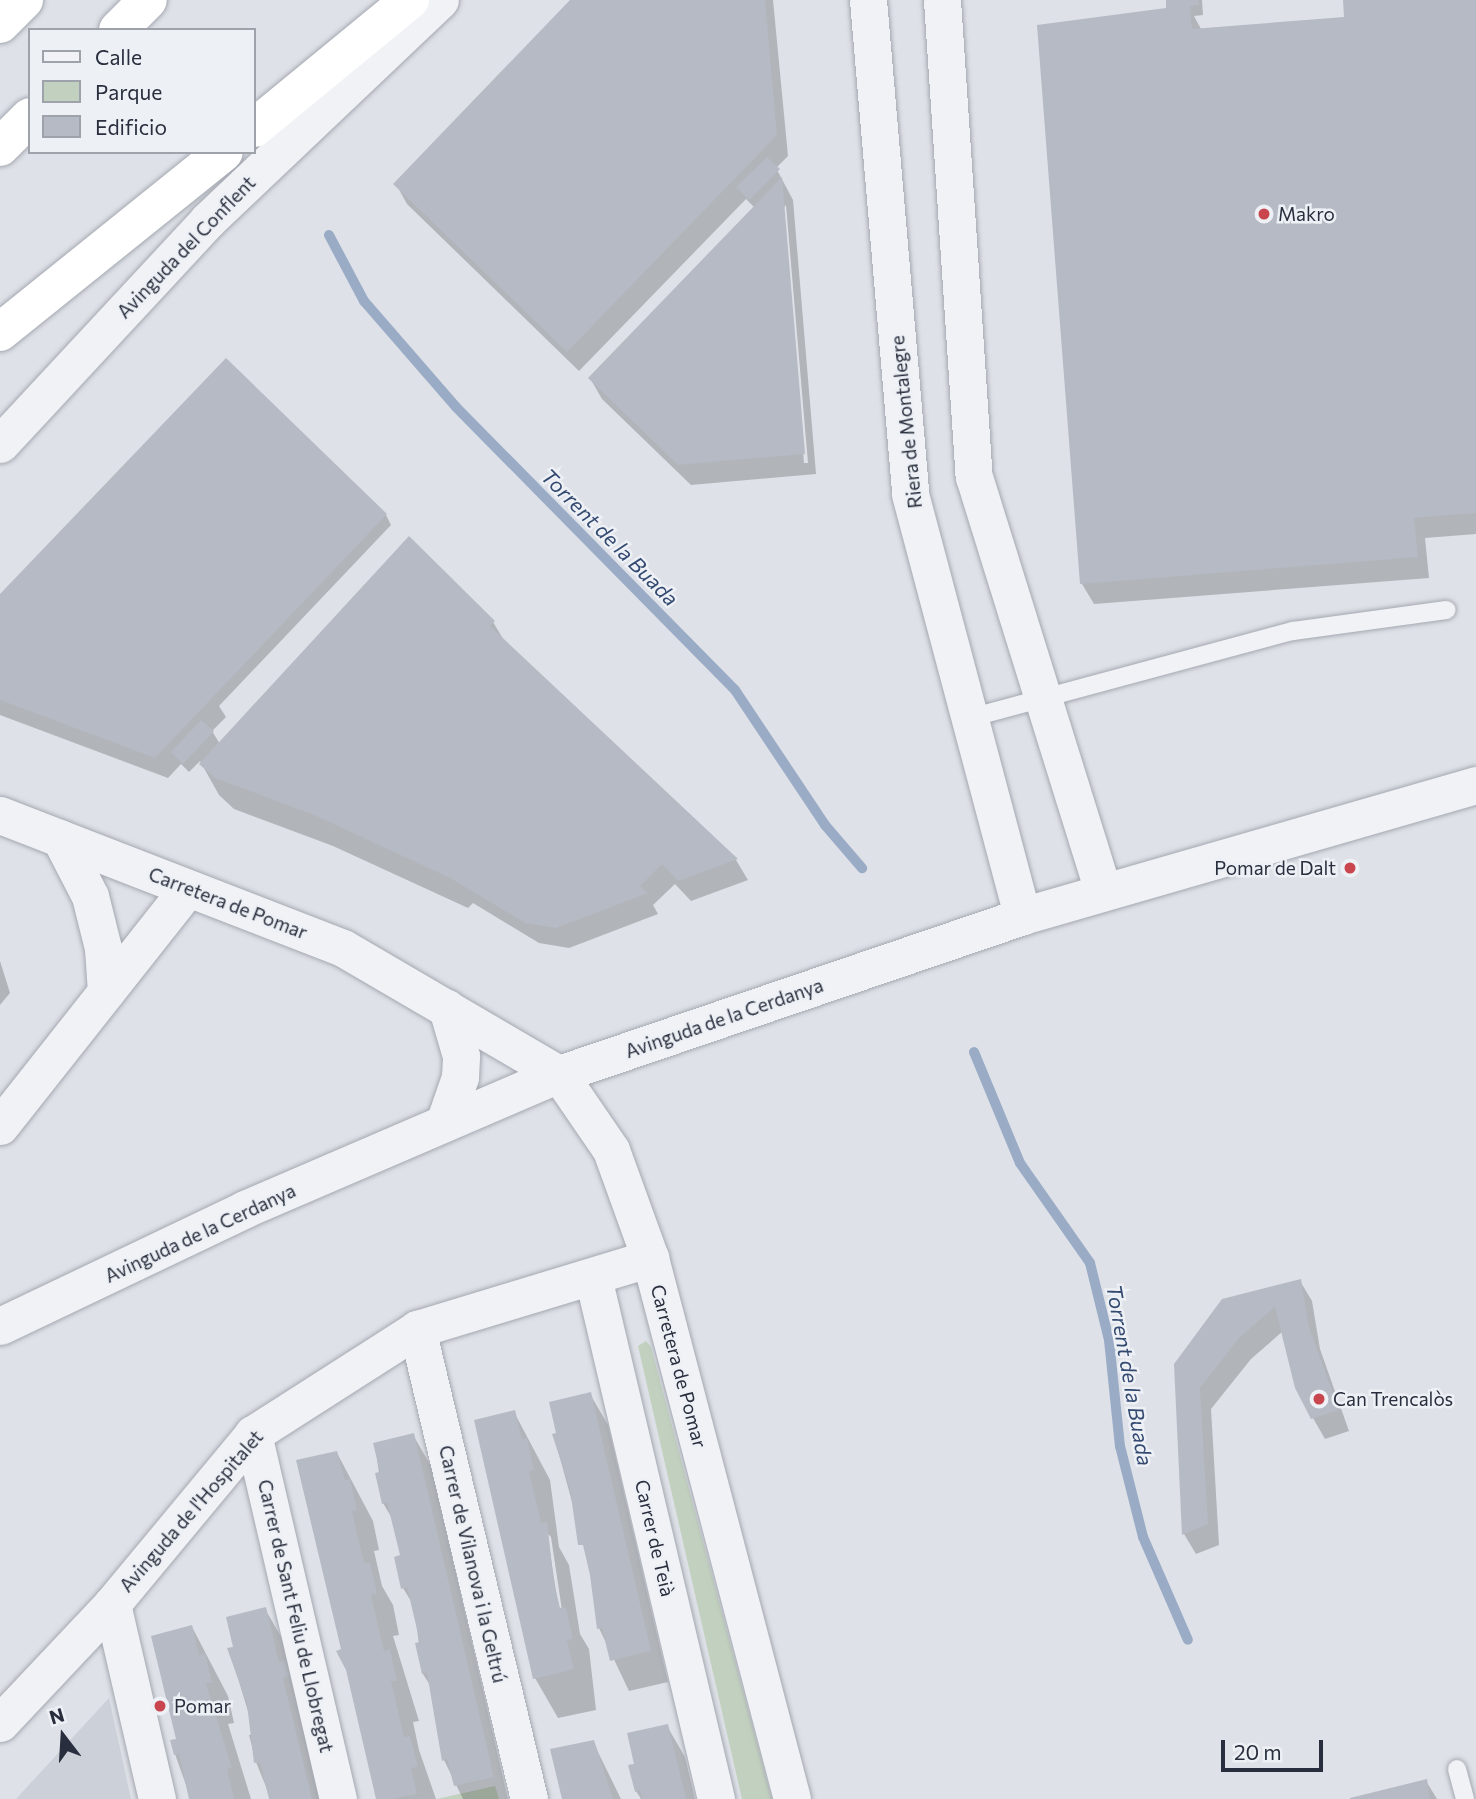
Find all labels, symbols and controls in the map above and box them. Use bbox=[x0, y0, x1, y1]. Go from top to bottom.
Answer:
legend bbox=[28, 28, 256, 154]
text: Calle bbox=[95, 44, 142, 69]
text: Parque bbox=[95, 79, 162, 104]
text: Edificio bbox=[95, 114, 167, 139]
street label: Avinguda del Conflent bbox=[112, 171, 260, 323]
place label: Makro bbox=[1278, 203, 1335, 225]
marker: Makro bbox=[1256, 206, 1272, 222]
street label: Riera de Montalegre bbox=[886, 334, 926, 510]
water label: Torrent de la Buada bbox=[536, 463, 684, 611]
place label: Pomar de Dalt bbox=[1214, 857, 1336, 879]
marker: Pomar de Dalt bbox=[1342, 860, 1358, 876]
street label: Carretera de Pomar bbox=[145, 862, 311, 944]
street label: Avinguda de la Cerdanya bbox=[622, 973, 826, 1063]
street label: Avinguda de la Cerdanya bbox=[101, 1179, 299, 1287]
street label: Carretera de Pomar bbox=[646, 1282, 712, 1450]
water label: Torrent de la Buada bbox=[1102, 1282, 1158, 1468]
place label: Can Trencalòs bbox=[1333, 1388, 1453, 1410]
marker: Can Trencalòs bbox=[1311, 1391, 1327, 1407]
street label: Avinguda de l'Hospitalet bbox=[114, 1425, 268, 1597]
street label: Carrer de Vilanova i la Geltrú bbox=[435, 1443, 511, 1685]
street label: Carrer de Sant Feliu de Llobregat bbox=[253, 1477, 339, 1755]
street label: Carrer de Teià bbox=[630, 1477, 680, 1599]
place label: Pomar bbox=[174, 1695, 231, 1717]
marker: Pomar bbox=[152, 1698, 168, 1714]
north arrow bbox=[28, 1701, 98, 1771]
text: N bbox=[47, 1702, 67, 1729]
scale bar bbox=[1224, 1726, 1326, 1770]
text: 20 m bbox=[1234, 1739, 1282, 1764]

